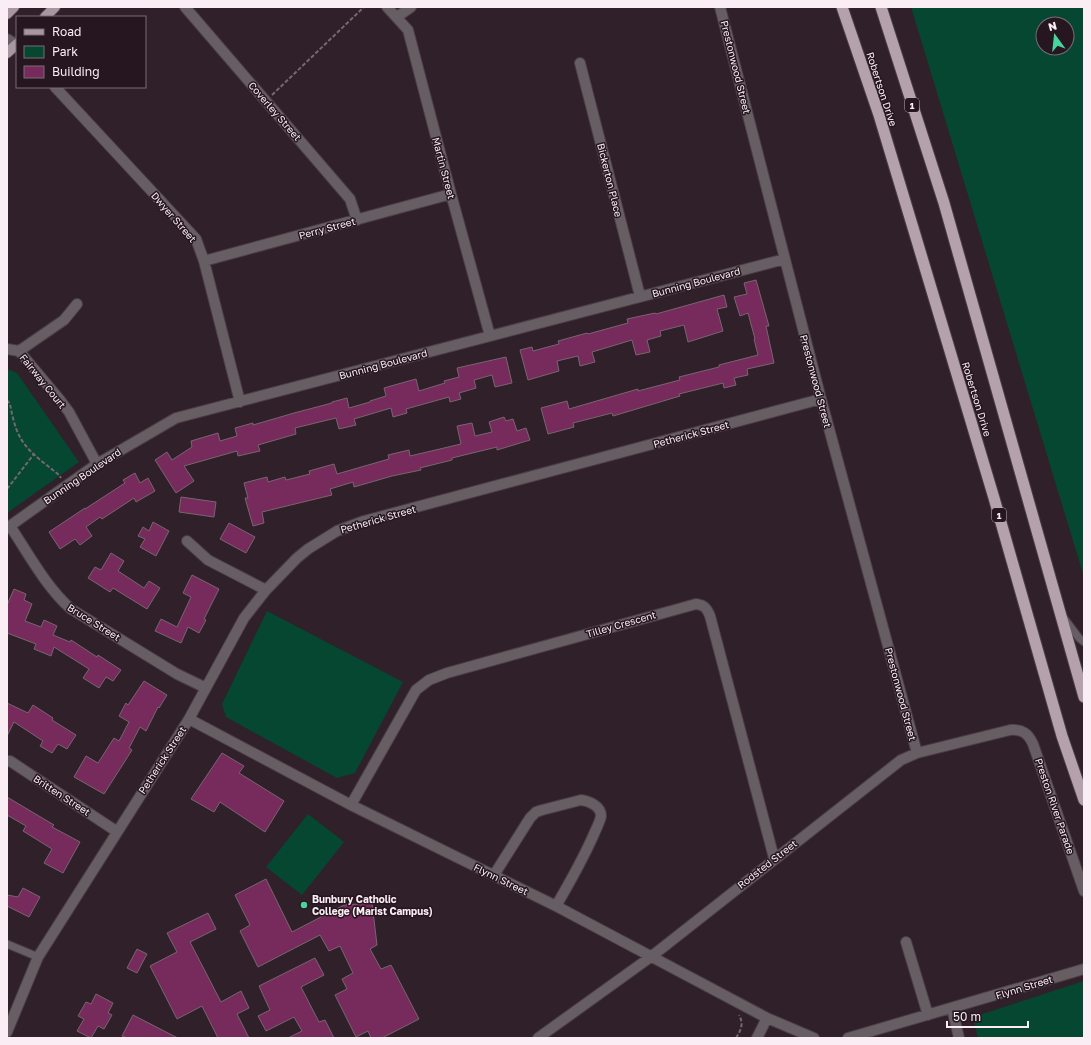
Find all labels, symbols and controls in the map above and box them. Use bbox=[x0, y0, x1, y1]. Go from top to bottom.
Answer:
legend bbox=[16, 16, 146, 88]
north arrow bbox=[1035, 16, 1075, 56]
text: N bbox=[1047, 18, 1058, 33]
street label: Prestonwood Street bbox=[719, 19, 753, 115]
text: Road bbox=[52, 24, 81, 39]
text: Park bbox=[52, 44, 78, 59]
street label: Robertson Drive bbox=[864, 50, 900, 128]
text: Building bbox=[52, 64, 100, 79]
street label: Coverley Street bbox=[246, 79, 304, 143]
road number: 1 bbox=[905, 98, 919, 112]
street label: Martin Street bbox=[430, 136, 458, 200]
street label: Bickerton Place bbox=[595, 142, 625, 218]
street label: Dwyer Street bbox=[149, 189, 199, 245]
street label: Perry Street bbox=[297, 215, 357, 241]
street label: Bunning Boulevard bbox=[651, 264, 741, 300]
street label: Prestonwood Street bbox=[798, 333, 834, 429]
street label: Bunning Boulevard bbox=[338, 346, 428, 382]
street label: Fairway Court bbox=[17, 351, 69, 411]
street label: Robertson Drive bbox=[960, 360, 994, 438]
street label: Petherick Street bbox=[652, 418, 730, 450]
street label: Bunning Boulevard bbox=[41, 446, 123, 506]
street label: Petherick Street bbox=[339, 502, 417, 536]
road number: 1 bbox=[992, 508, 1006, 522]
street label: Bruce Street bbox=[65, 601, 123, 643]
street label: Tilley Crescent bbox=[585, 608, 657, 640]
street label: Prestonwood Street bbox=[883, 646, 919, 742]
street label: Petherick Street bbox=[136, 724, 188, 796]
street label: Preston River Parade bbox=[1033, 756, 1077, 856]
street label: Britten Street bbox=[31, 772, 93, 818]
street label: Rodsted Street bbox=[735, 837, 799, 891]
street label: Flynn Street bbox=[472, 861, 530, 897]
place label: Bunbury Catholic College (Marist Campus) bbox=[312, 893, 433, 917]
marker: Bunbury Catholic College (Marist Campus) bbox=[299, 900, 309, 910]
street label: Flynn Street bbox=[994, 973, 1054, 1001]
scale bar bbox=[947, 1003, 1028, 1029]
text: 50 m bbox=[953, 1009, 981, 1024]

